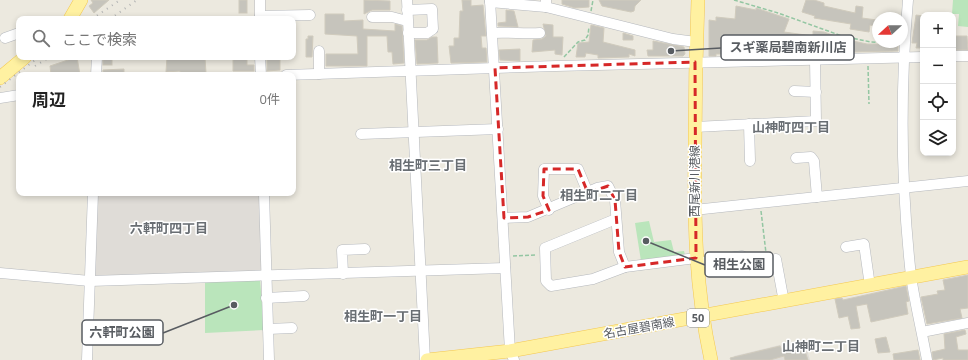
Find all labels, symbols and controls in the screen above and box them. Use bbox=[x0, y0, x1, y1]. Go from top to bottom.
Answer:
north arrow bbox=[872, 12, 908, 48]
map controls bbox=[920, 12, 956, 156]
button: + bbox=[920, 12, 956, 48]
search box bbox=[16, 16, 296, 60]
icon: search bbox=[30, 27, 52, 49]
text: ここで検索 bbox=[62, 29, 137, 49]
callout: スギ薬局碧南新川店 bbox=[721, 35, 854, 60]
text: スギ薬局碧南新川店 bbox=[729, 38, 847, 56]
button: − bbox=[920, 48, 956, 84]
button: locate bbox=[920, 84, 956, 120]
text: 周辺 bbox=[32, 88, 66, 111]
text: 0件 bbox=[260, 90, 280, 108]
district label: 山神町四丁目 bbox=[752, 118, 830, 136]
button: layers bbox=[920, 120, 956, 156]
street label: 西尾新川港線 bbox=[686, 145, 703, 217]
district label: 相生町三丁目 bbox=[389, 156, 467, 174]
district label: 相生町二丁目 bbox=[560, 186, 638, 204]
district label: 六軒町四丁目 bbox=[130, 219, 208, 237]
callout: 相生公園 bbox=[705, 252, 773, 277]
text: 相生公園 bbox=[713, 255, 765, 273]
district label: 相生町一丁目 bbox=[344, 307, 422, 325]
road number: 50 bbox=[687, 309, 709, 327]
street label: 名古屋碧南線 bbox=[602, 313, 676, 342]
callout: 六軒町公園 bbox=[82, 320, 163, 345]
text: 六軒町公園 bbox=[89, 323, 155, 341]
district label: 山神町二丁目 bbox=[782, 337, 860, 355]

